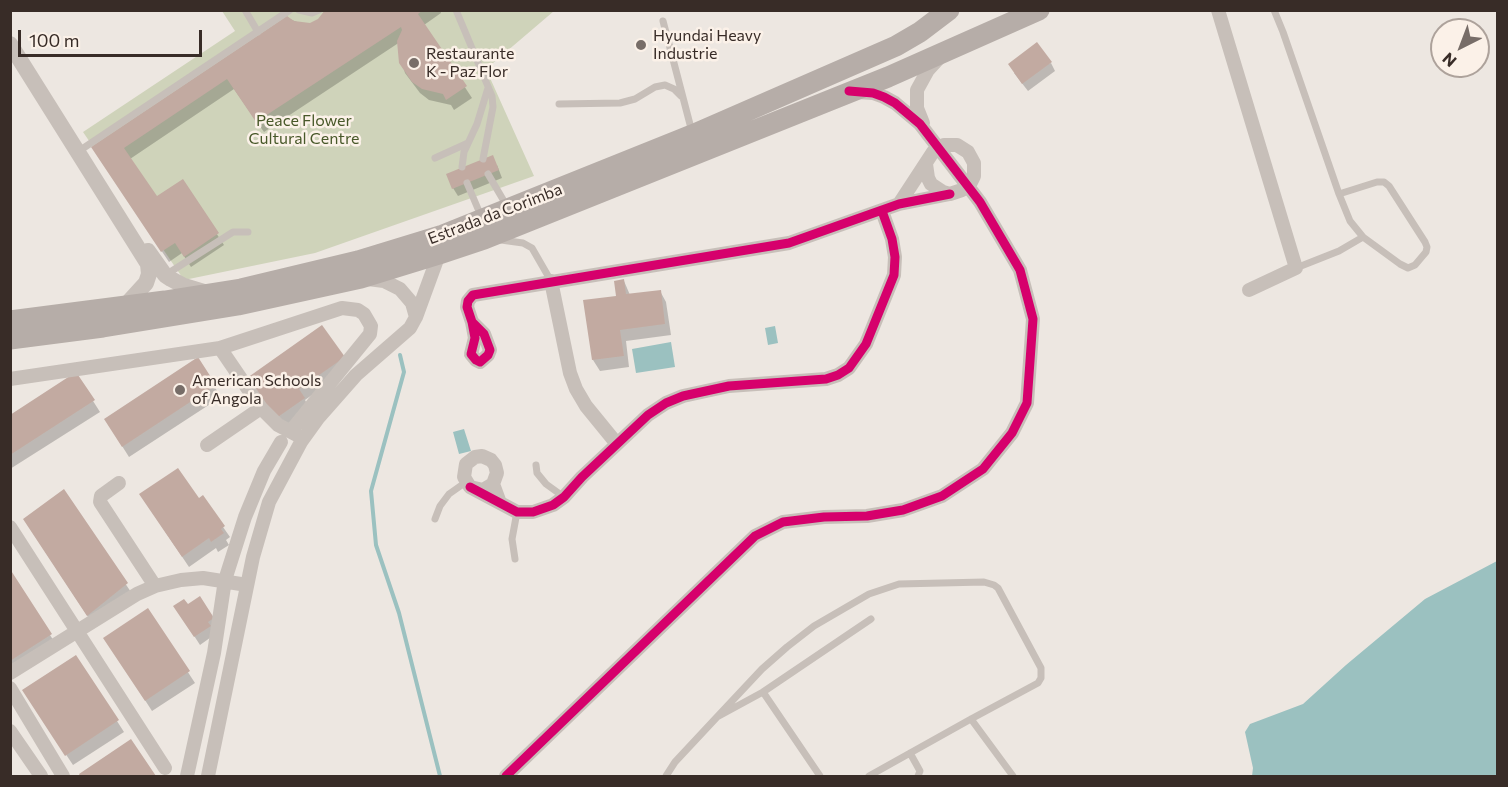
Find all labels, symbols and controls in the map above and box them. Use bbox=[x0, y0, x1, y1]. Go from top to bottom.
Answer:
scale bar bbox=[21, 18, 206, 56]
north arrow bbox=[1430, 18, 1490, 78]
place label: Hyundai Heavy Industrie bbox=[653, 26, 761, 64]
text: 100 m bbox=[29, 29, 79, 51]
marker: Hyundai Heavy Industrie bbox=[634, 38, 648, 52]
place label: Restaurante K - Paz Flor bbox=[426, 44, 514, 82]
text: N bbox=[1438, 49, 1460, 71]
marker: Restaurante K - Paz Flor bbox=[407, 56, 421, 70]
park label: Peace Flower Cultural Centre bbox=[249, 111, 359, 149]
street label: Estrada da Corimba bbox=[425, 180, 565, 248]
place label: American Schools of Angola bbox=[192, 371, 321, 409]
marker: American Schools of Angola bbox=[173, 383, 187, 397]

